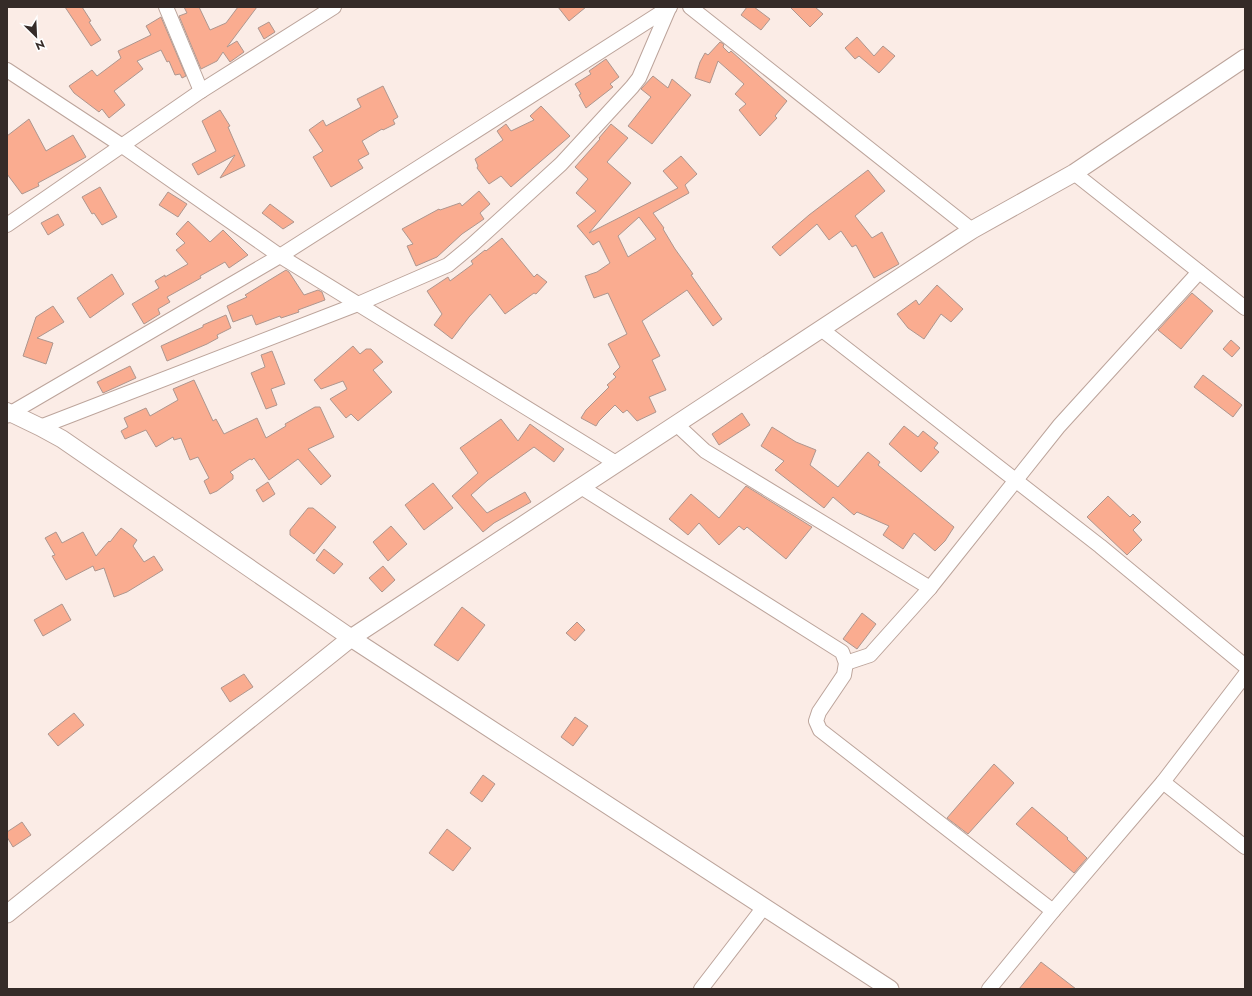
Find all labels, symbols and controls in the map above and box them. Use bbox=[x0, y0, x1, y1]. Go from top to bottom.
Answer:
north arrow bbox=[16, 16, 56, 56]
text: N bbox=[33, 36, 47, 54]

